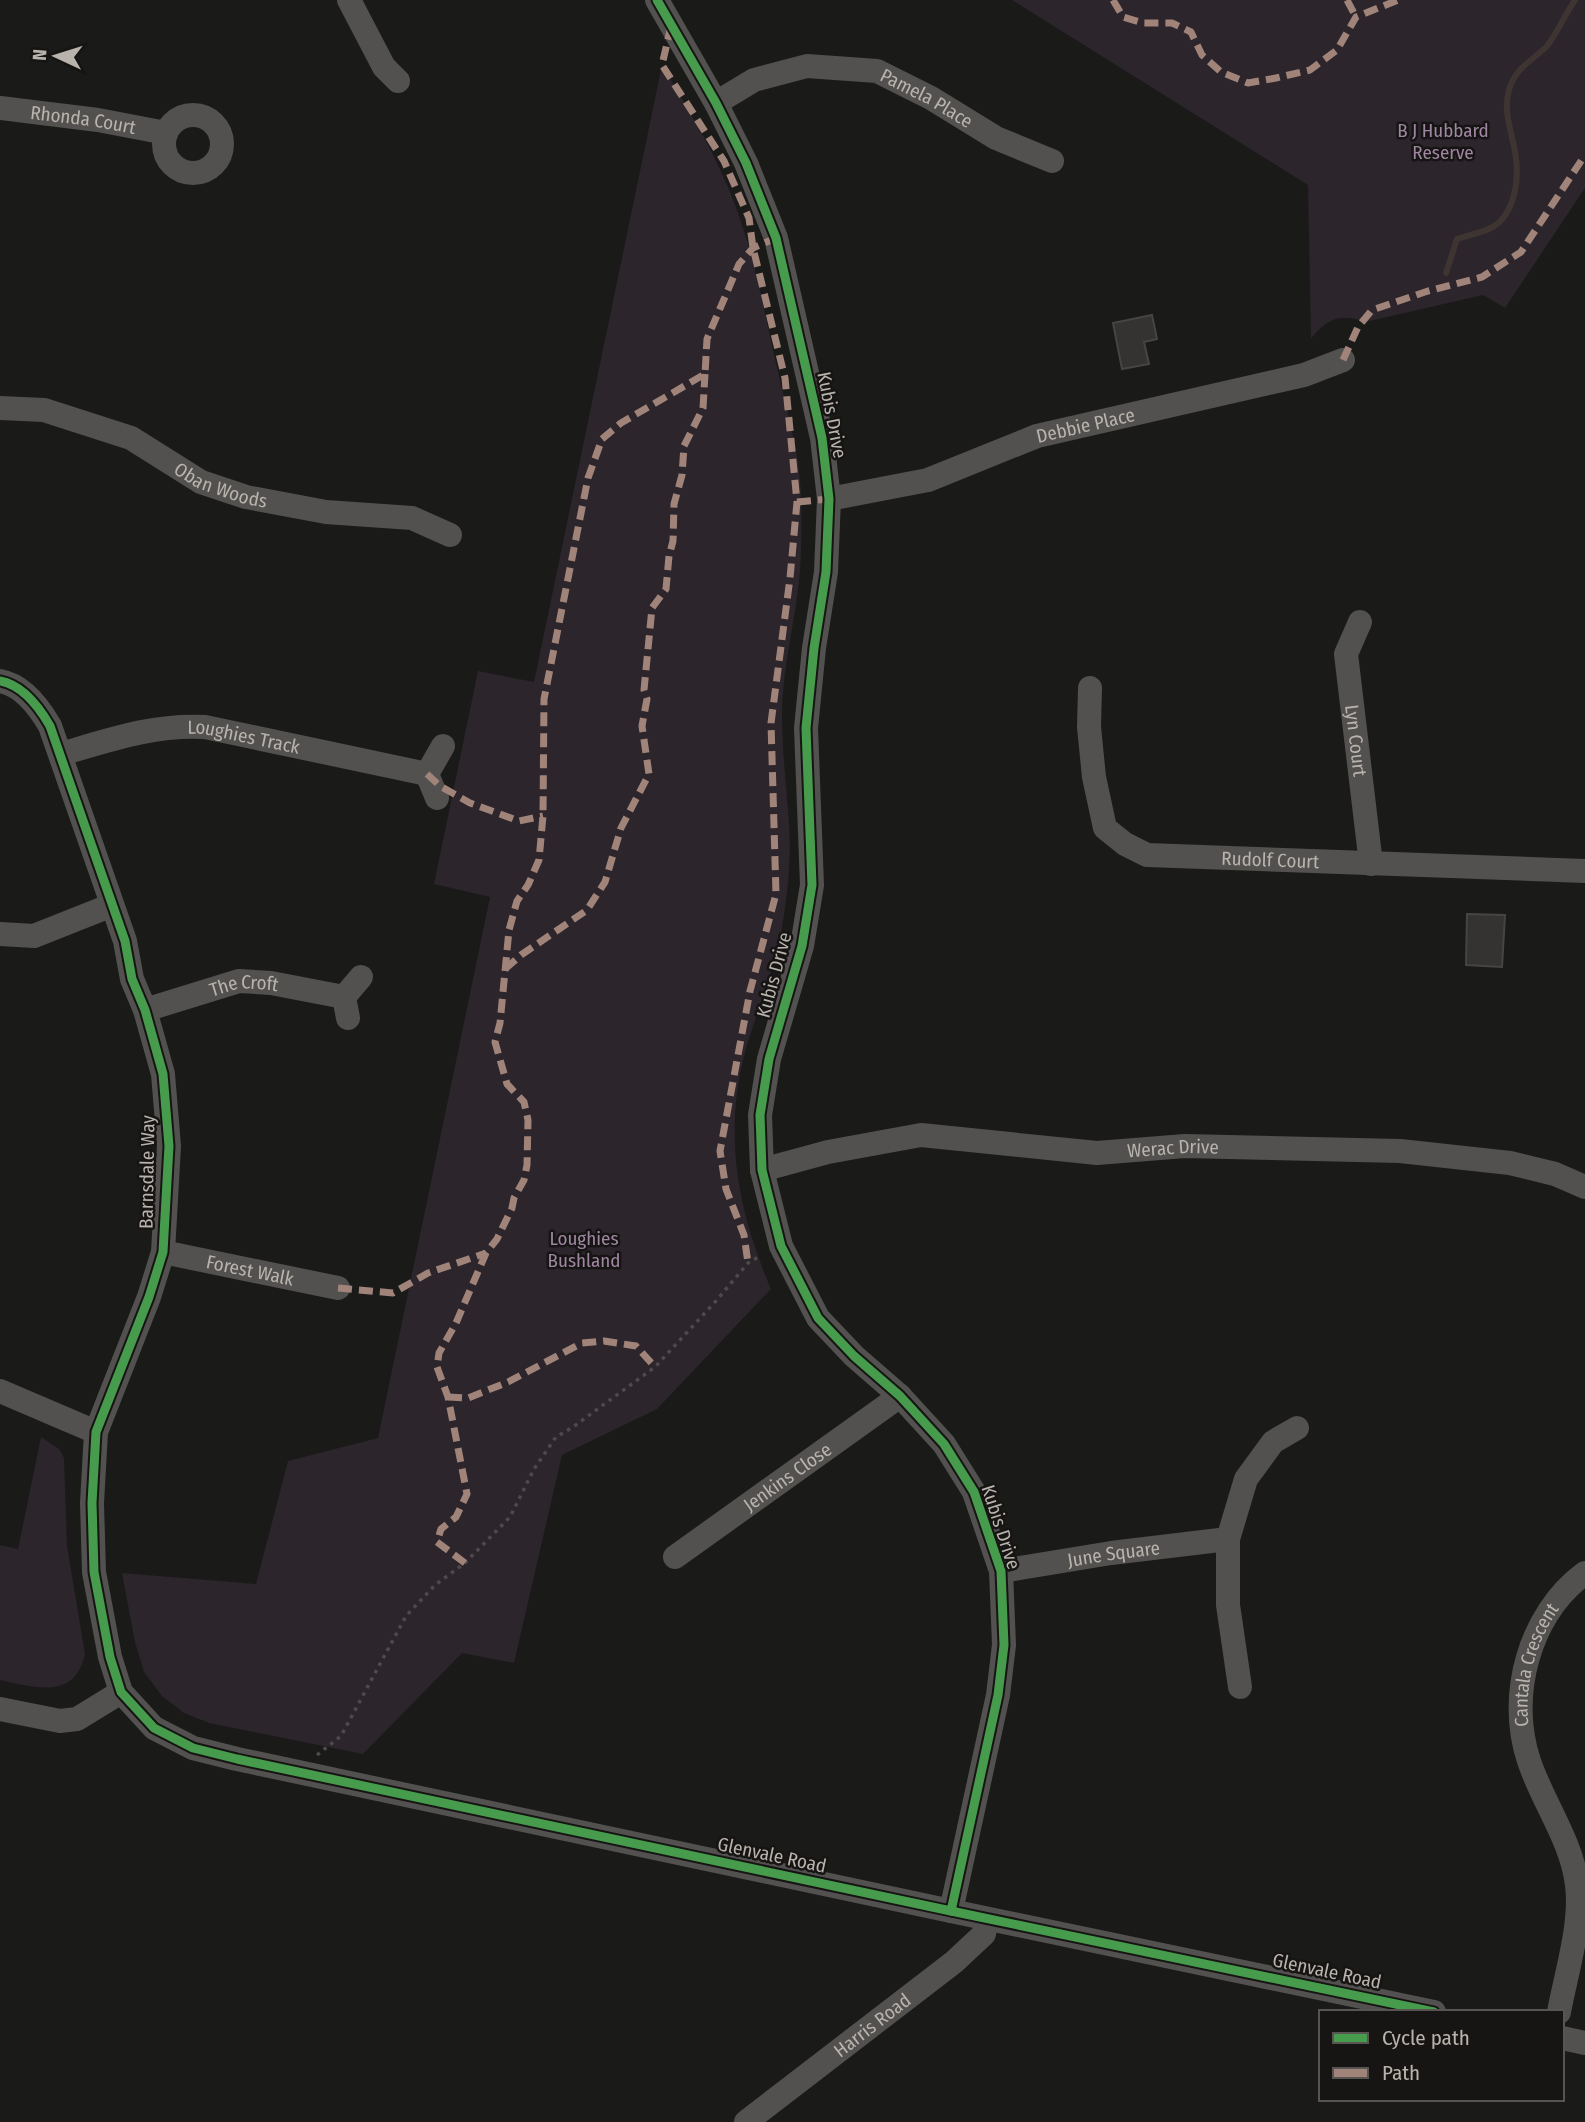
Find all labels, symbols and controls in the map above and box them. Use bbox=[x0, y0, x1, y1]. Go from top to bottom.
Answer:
north arrow bbox=[21, 21, 91, 91]
text: N bbox=[28, 48, 51, 61]
street label: Pamela Place bbox=[877, 63, 977, 133]
street label: Rhonda Court bbox=[29, 100, 139, 139]
park label: B J Hubbard Reserve bbox=[1397, 119, 1489, 164]
street label: Kubis Drive bbox=[812, 370, 852, 460]
street label: Debbie Place bbox=[1034, 403, 1137, 447]
street label: Oban Woods bbox=[170, 457, 269, 512]
street label: Lyn Court bbox=[1341, 703, 1372, 778]
street label: Loughies Track bbox=[187, 715, 302, 758]
street label: Rudolf Court bbox=[1221, 846, 1320, 873]
street label: Kubis Drive bbox=[752, 930, 796, 1020]
street label: The Croft bbox=[206, 969, 281, 1001]
street label: Barnsdale Way bbox=[135, 1114, 159, 1229]
street label: Werac Drive bbox=[1126, 1134, 1219, 1162]
park label: Loughies Bushland bbox=[548, 1227, 620, 1272]
street label: Forest Walk bbox=[204, 1250, 296, 1290]
street label: Jenkins Close bbox=[739, 1437, 836, 1516]
street label: Kubis Drive bbox=[977, 1482, 1025, 1572]
street label: June Square bbox=[1066, 1536, 1161, 1571]
street label: Cantala Crescent bbox=[1509, 1597, 1564, 1728]
street label: Glenvale Road bbox=[716, 1832, 828, 1878]
street label: Glenvale Road bbox=[1271, 1948, 1383, 1994]
street label: Harris Road bbox=[829, 1988, 915, 2062]
legend bbox=[1319, 2010, 1564, 2101]
text: Cycle path bbox=[1382, 2025, 1470, 2051]
text: Path bbox=[1382, 2060, 1420, 2086]

